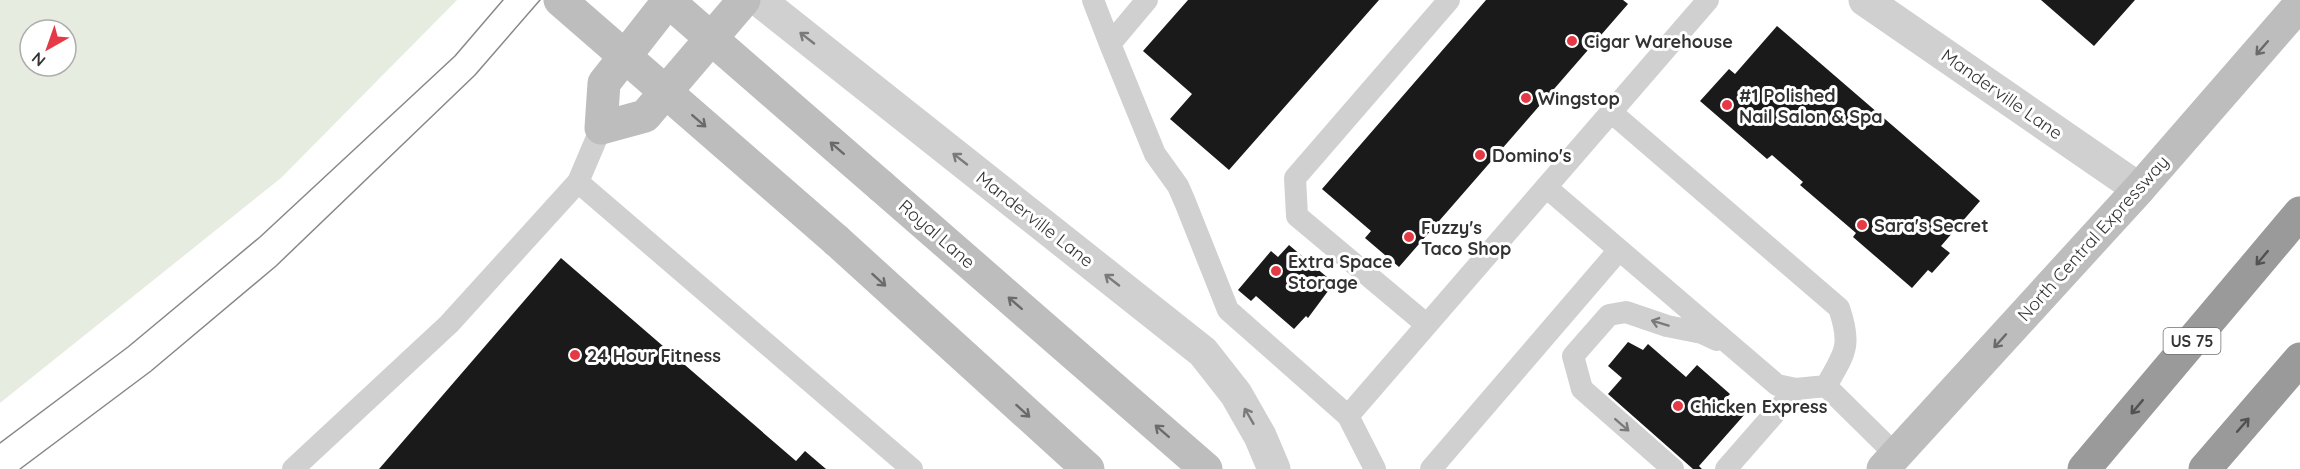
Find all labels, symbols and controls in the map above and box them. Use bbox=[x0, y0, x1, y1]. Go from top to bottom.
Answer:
north arrow bbox=[18, 18, 78, 78]
place label: Cigar Warehouse bbox=[1584, 30, 1733, 53]
one-way arrow bbox=[799, 31, 815, 44]
marker: Cigar Warehouse bbox=[1565, 34, 1579, 48]
one-way arrow bbox=[2255, 40, 2268, 56]
street label: Manderville Lane bbox=[1937, 44, 2067, 144]
text: N bbox=[27, 48, 49, 71]
place label: #1 Polished Nail Salon & Spa bbox=[1739, 84, 1883, 128]
place label: Wingstop bbox=[1538, 87, 1620, 110]
marker: Wingstop bbox=[1519, 91, 1533, 105]
marker: #1 Polished Nail Salon & Spa bbox=[1720, 98, 1734, 112]
one-way arrow bbox=[691, 114, 706, 128]
one-way arrow bbox=[829, 141, 845, 154]
place label: Domino's bbox=[1492, 144, 1572, 167]
marker: Domino's bbox=[1473, 148, 1487, 162]
street label: North Central Expressway bbox=[2012, 150, 2174, 326]
one-way arrow bbox=[952, 152, 968, 165]
street label: Manderville Lane bbox=[972, 166, 1098, 272]
street label: Royal Lane bbox=[894, 194, 980, 274]
place label: Sara's Secret bbox=[1874, 214, 1989, 237]
place label: Fuzzy's Taco Shop bbox=[1421, 216, 1511, 260]
marker: Sara's Secret bbox=[1855, 218, 1869, 232]
marker: Fuzzy's Taco Shop bbox=[1402, 230, 1416, 244]
one-way arrow bbox=[2256, 249, 2269, 265]
place label: Extra Space Storage bbox=[1288, 250, 1393, 294]
marker: Extra Space Storage bbox=[1269, 264, 1283, 278]
one-way arrow bbox=[871, 272, 886, 286]
one-way arrow bbox=[1105, 273, 1121, 286]
one-way arrow bbox=[1007, 296, 1023, 309]
one-way arrow bbox=[1651, 317, 1670, 328]
road number: US 75 bbox=[2164, 328, 2220, 354]
one-way arrow bbox=[1993, 333, 2008, 348]
place label: 24 Hour Fitness bbox=[587, 344, 721, 367]
marker: 24 Hour Fitness bbox=[568, 348, 582, 362]
place label: Chicken Express bbox=[1690, 395, 1828, 418]
marker: Chicken Express bbox=[1671, 399, 1685, 413]
one-way arrow bbox=[2130, 399, 2143, 415]
one-way arrow bbox=[1016, 404, 1031, 418]
one-way arrow bbox=[1242, 408, 1254, 425]
one-way arrow bbox=[1614, 417, 1630, 431]
one-way arrow bbox=[2236, 418, 2250, 433]
one-way arrow bbox=[1154, 424, 1170, 437]

